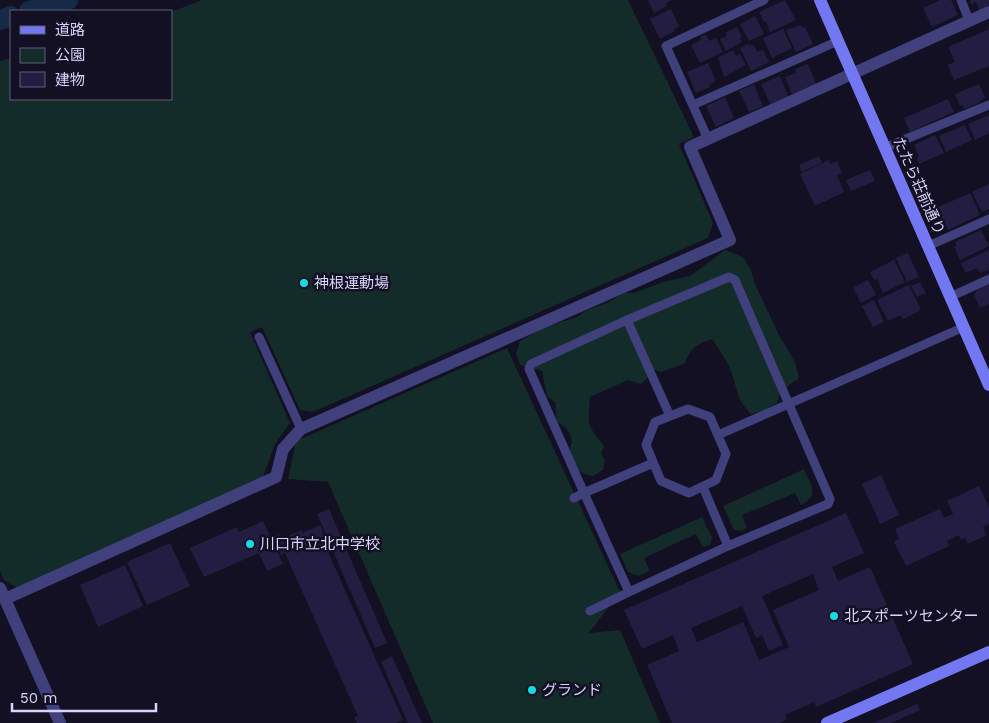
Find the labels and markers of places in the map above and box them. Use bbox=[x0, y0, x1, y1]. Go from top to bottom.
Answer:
place label: 神根運動場 bbox=[314, 274, 389, 292]
marker: 神根運動場 bbox=[298, 277, 310, 289]
place label: 川口市立北中学校 bbox=[260, 535, 380, 553]
marker: 川口市立北中学校 bbox=[244, 538, 256, 550]
place label: 北スポーツセンター bbox=[844, 607, 979, 625]
marker: 北スポーツセンター bbox=[828, 610, 840, 622]
place label: グランド bbox=[542, 681, 602, 699]
marker: グランド bbox=[526, 684, 538, 696]

